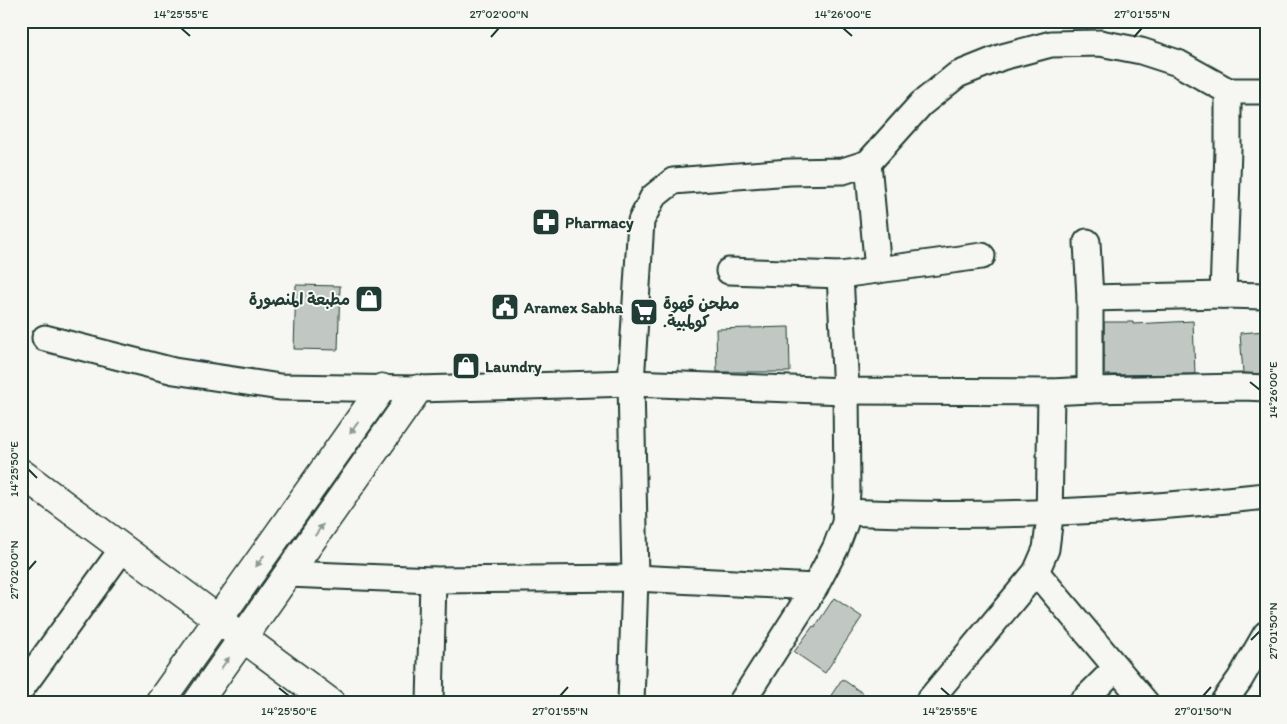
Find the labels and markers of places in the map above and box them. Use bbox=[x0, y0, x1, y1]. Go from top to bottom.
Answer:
pharmacy icon: Pharmacy bbox=[531, 207, 561, 237]
place label: Pharmacy bbox=[565, 213, 634, 233]
shop icon: مطبعة المنصورة bbox=[354, 284, 384, 314]
place label: مطبعة المنصورة bbox=[249, 290, 350, 310]
public building icon: Aramex Sabha bbox=[490, 292, 520, 322]
place label: مطحن قهوة .كولمبية bbox=[663, 294, 740, 333]
supermarket icon: مطحن قهوة .كولمبية bbox=[629, 297, 659, 327]
place label: Aramex Sabha bbox=[523, 298, 624, 317]
shop icon: Laundry bbox=[451, 351, 481, 381]
place label: Laundry bbox=[485, 357, 542, 377]

